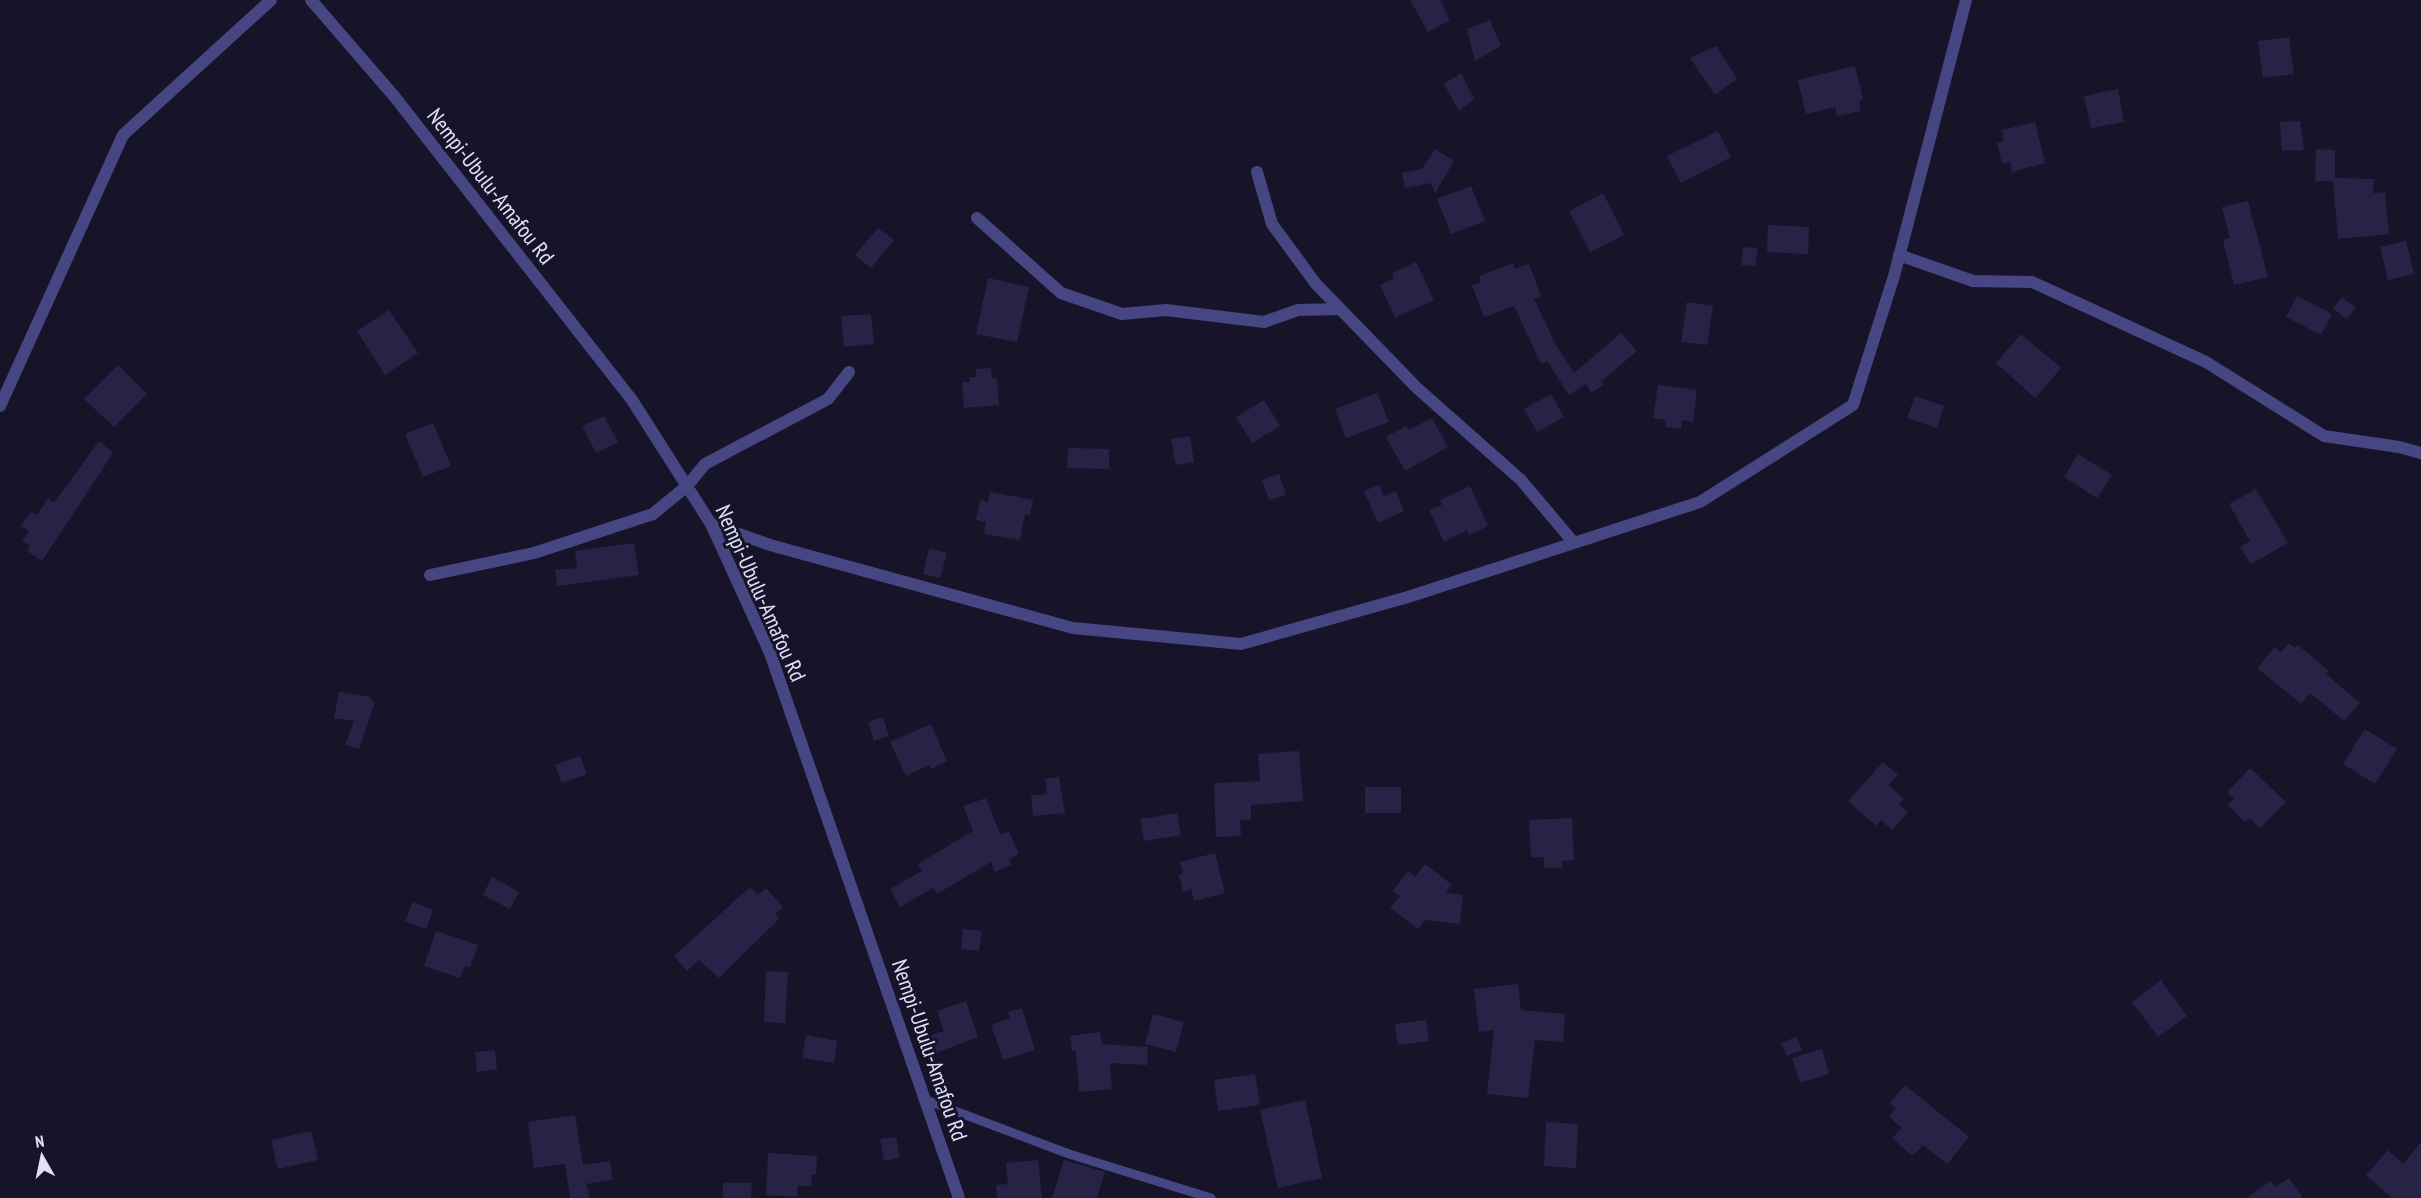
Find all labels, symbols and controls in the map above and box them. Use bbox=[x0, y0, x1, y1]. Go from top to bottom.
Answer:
street label: Nempi-Ubulu-Amafou Rd bbox=[421, 102, 561, 270]
street label: Nempi-Ubulu-Amafou Rd bbox=[710, 500, 812, 686]
street label: Nempi-Ubulu-Amafou Rd bbox=[886, 955, 974, 1145]
north arrow bbox=[12, 1126, 72, 1186]
text: N bbox=[34, 1131, 45, 1152]

